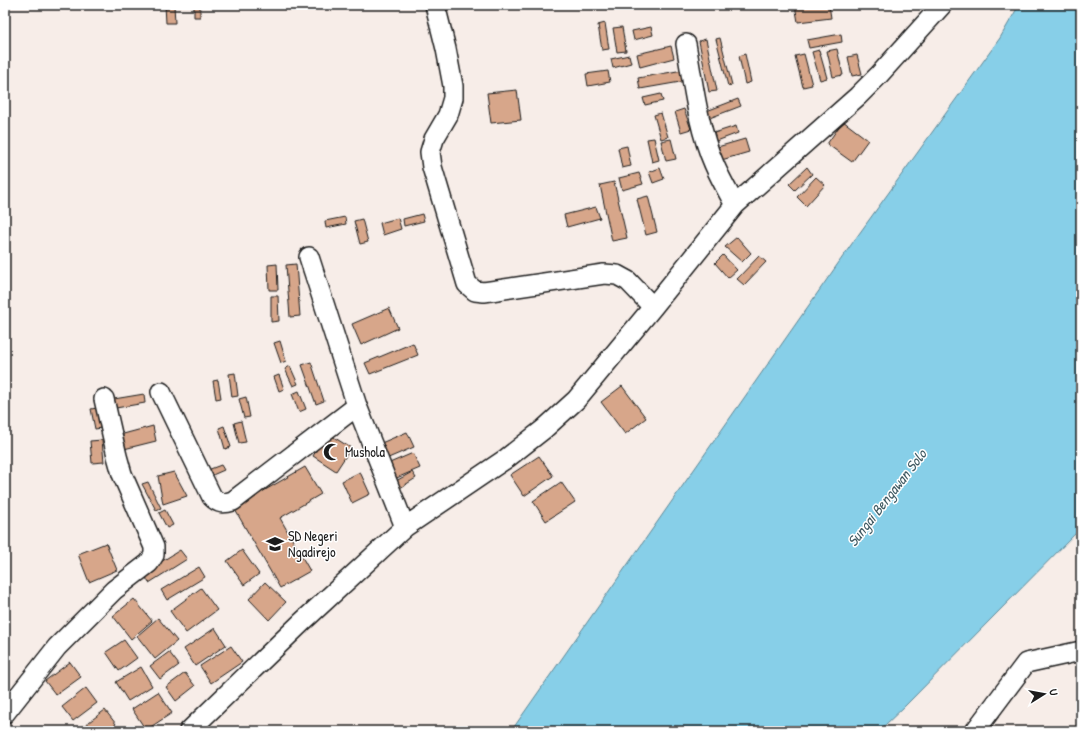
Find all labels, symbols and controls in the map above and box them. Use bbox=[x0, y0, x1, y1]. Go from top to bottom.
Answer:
mosque icon: Mushola bbox=[322, 442, 342, 462]
place label: Mushola bbox=[345, 442, 386, 461]
water label: Sungai Bengawan Solo bbox=[842, 444, 932, 551]
place label: SD Negeri Ngadirejo bbox=[288, 526, 338, 562]
school or university icon: SD Negeri Ngadirejo bbox=[265, 534, 285, 554]
north arrow bbox=[1024, 674, 1064, 714]
text: U bbox=[1046, 688, 1061, 696]

